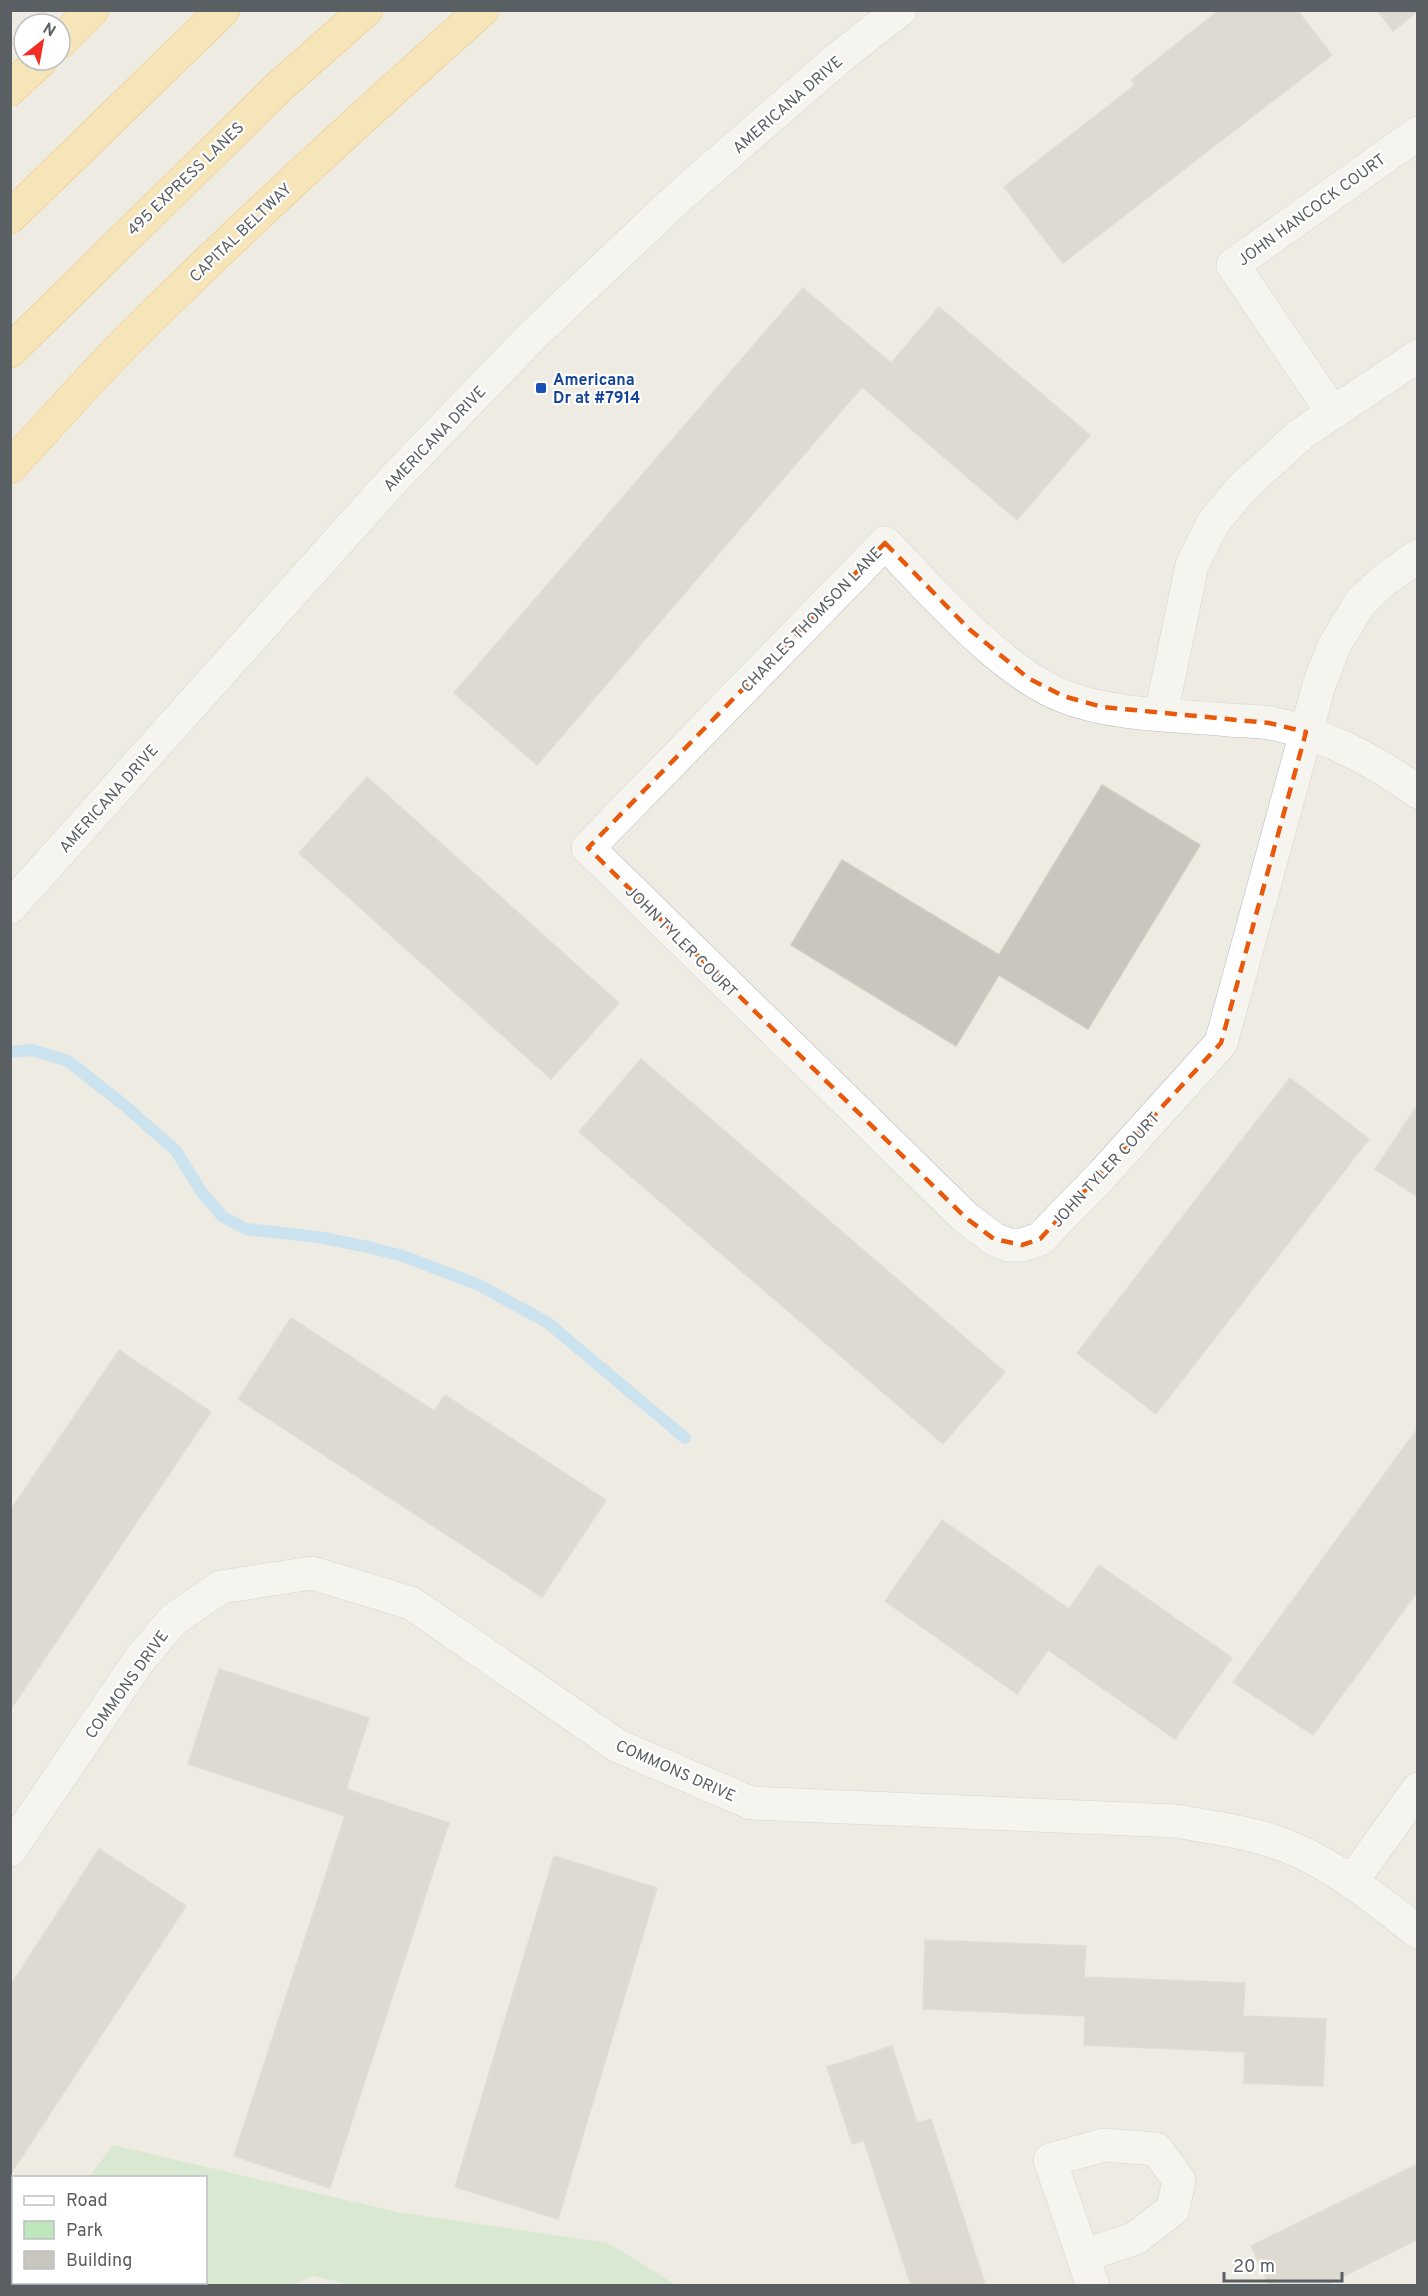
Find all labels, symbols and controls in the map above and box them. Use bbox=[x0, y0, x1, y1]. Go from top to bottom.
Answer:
north arrow bbox=[12, 12, 72, 72]
text: N bbox=[39, 19, 59, 42]
street label: AMERICANA DRIVE bbox=[729, 52, 847, 159]
street label: 495 EXPRESS LANES bbox=[124, 118, 249, 241]
street label: JOHN HANCOCK COURT bbox=[1234, 150, 1390, 271]
street label: CAPITAL BELTWAY bbox=[186, 179, 297, 287]
place label: Americana Dr at #7914 bbox=[553, 371, 640, 409]
marker: Americana Dr at #7914 bbox=[534, 381, 548, 395]
street label: AMERICANA DRIVE bbox=[380, 382, 491, 496]
street label: CHARLES THOMSON LANE bbox=[737, 543, 887, 698]
street label: AMERICANA DRIVE bbox=[55, 741, 163, 858]
street label: JOHN TYLER COURT bbox=[620, 882, 741, 1003]
street label: JOHN TYLER COURT bbox=[1048, 1109, 1165, 1232]
street label: COMMONS DRIVE bbox=[82, 1627, 174, 1743]
street label: COMMONS DRIVE bbox=[612, 1736, 738, 1807]
legend bbox=[12, 2176, 207, 2284]
text: Road bbox=[66, 2190, 108, 2213]
text: Park bbox=[66, 2220, 103, 2243]
scale bar bbox=[1224, 2245, 1342, 2283]
text: Building bbox=[66, 2250, 132, 2273]
text: 20 m bbox=[1233, 2256, 1275, 2279]

